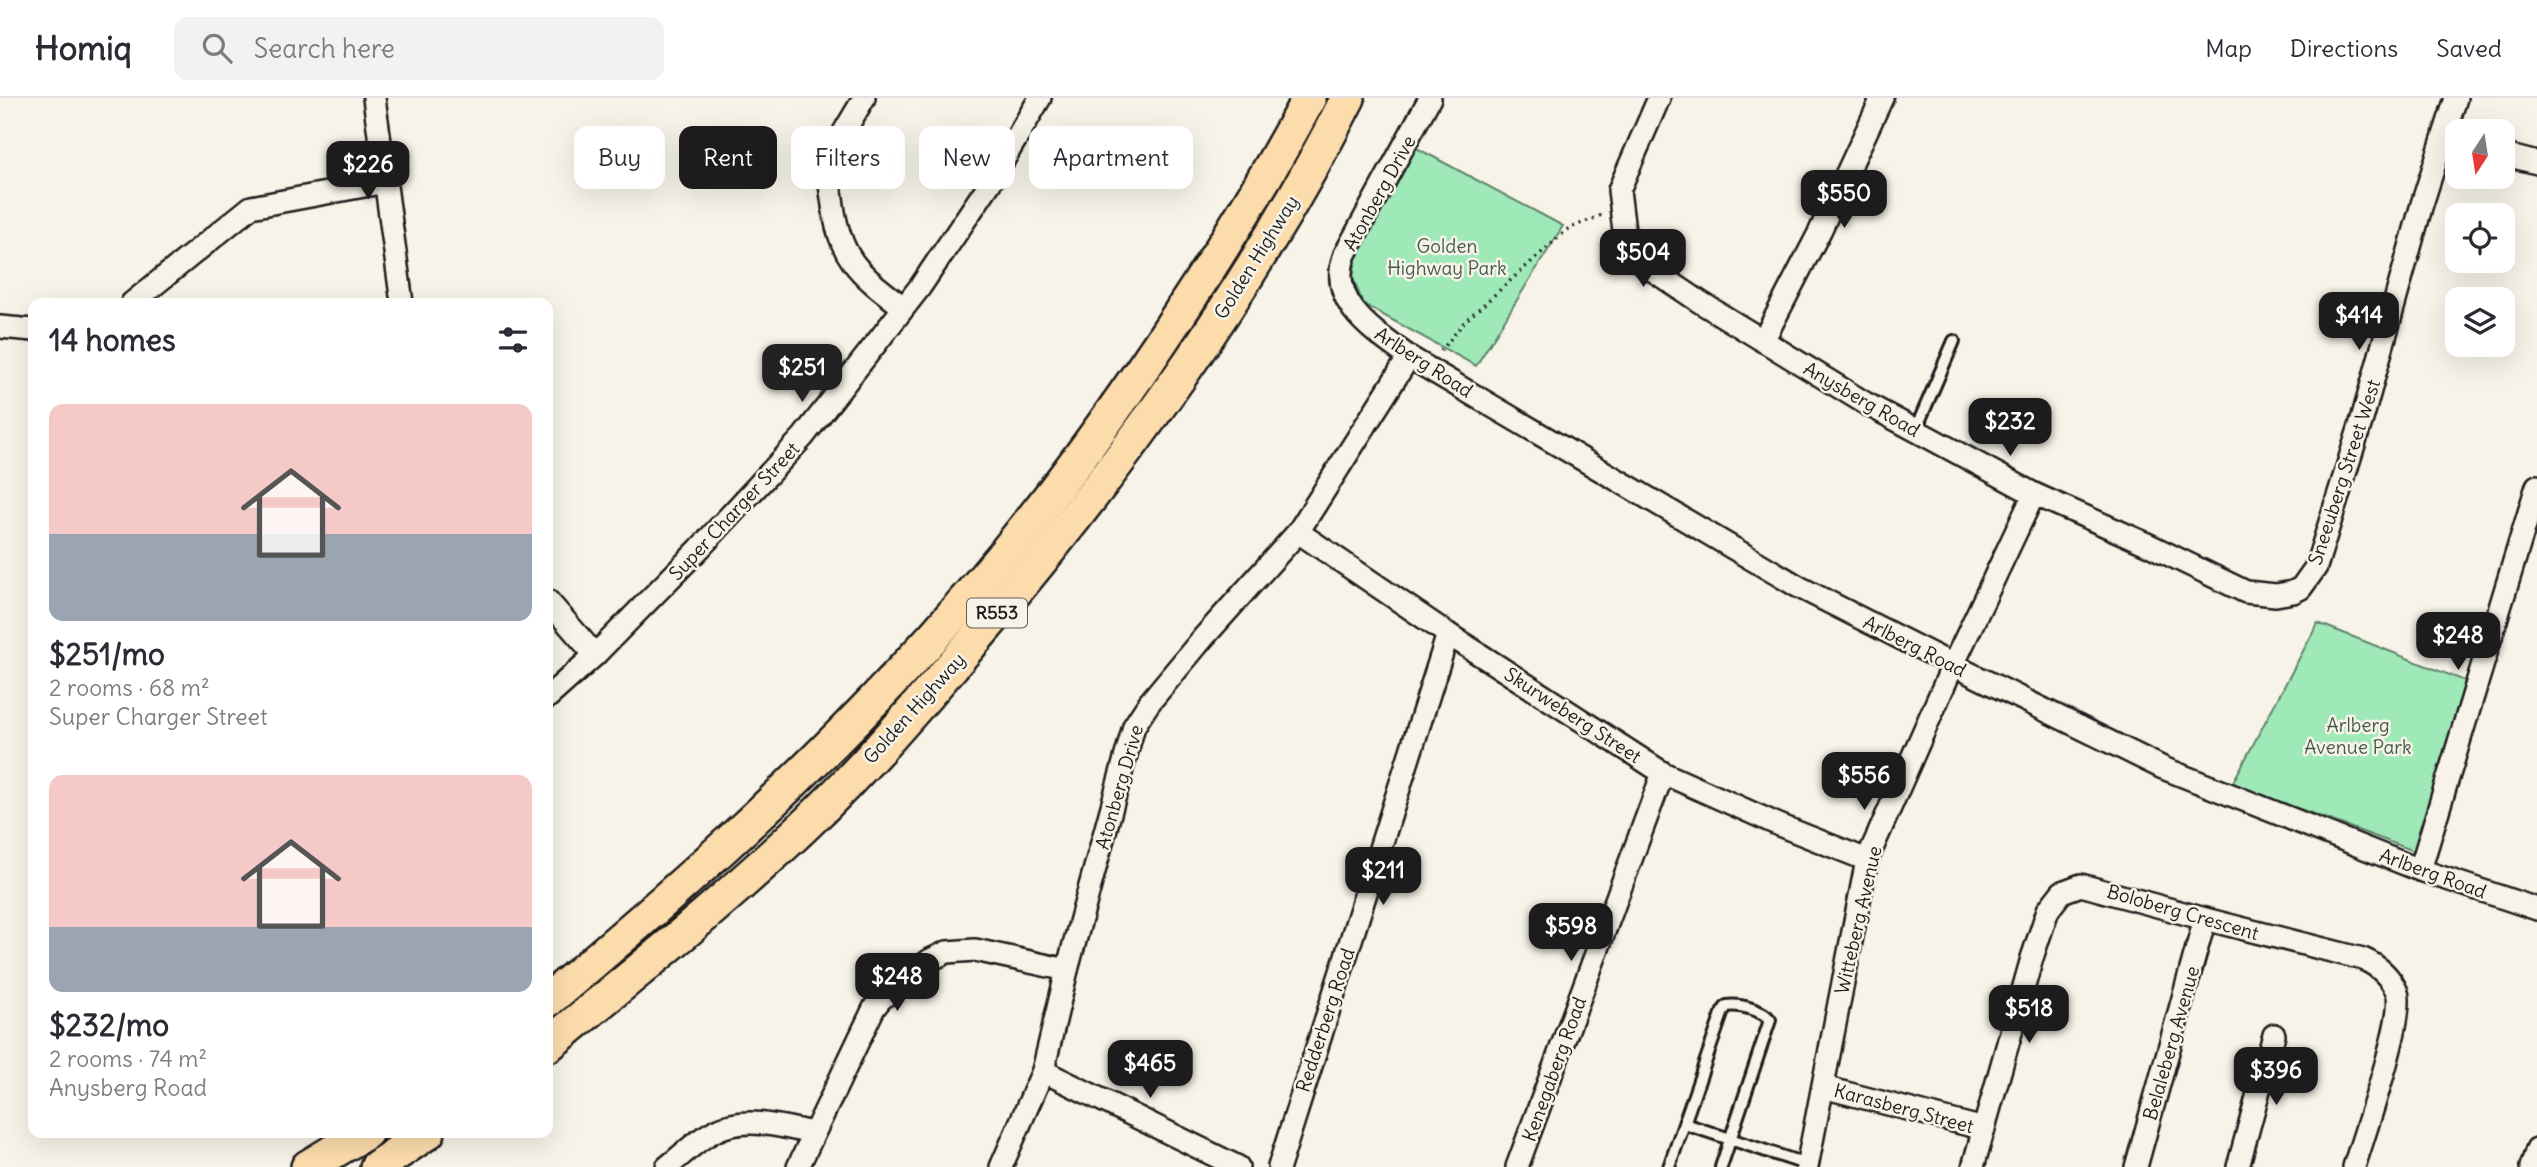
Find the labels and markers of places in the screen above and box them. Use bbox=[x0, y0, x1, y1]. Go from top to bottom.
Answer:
pin: $226 bbox=[327, 141, 409, 201]
pin: $550 bbox=[1803, 170, 1885, 230]
pin: $504 bbox=[1602, 230, 1684, 289]
pin: $414 bbox=[2318, 292, 2400, 352]
pin: $251 bbox=[761, 344, 843, 404]
pin: $232 bbox=[1969, 398, 2051, 458]
pin: $248 bbox=[2417, 612, 2499, 672]
pin: $556 bbox=[1823, 752, 1905, 812]
pin: $211 bbox=[1342, 848, 1424, 907]
pin: $598 bbox=[1530, 904, 1612, 963]
pin: $248 bbox=[856, 954, 938, 1013]
pin: $518 bbox=[1988, 986, 2070, 1045]
pin: $465 bbox=[1109, 1040, 1191, 1100]
pin: $396 bbox=[2235, 1048, 2317, 1107]

